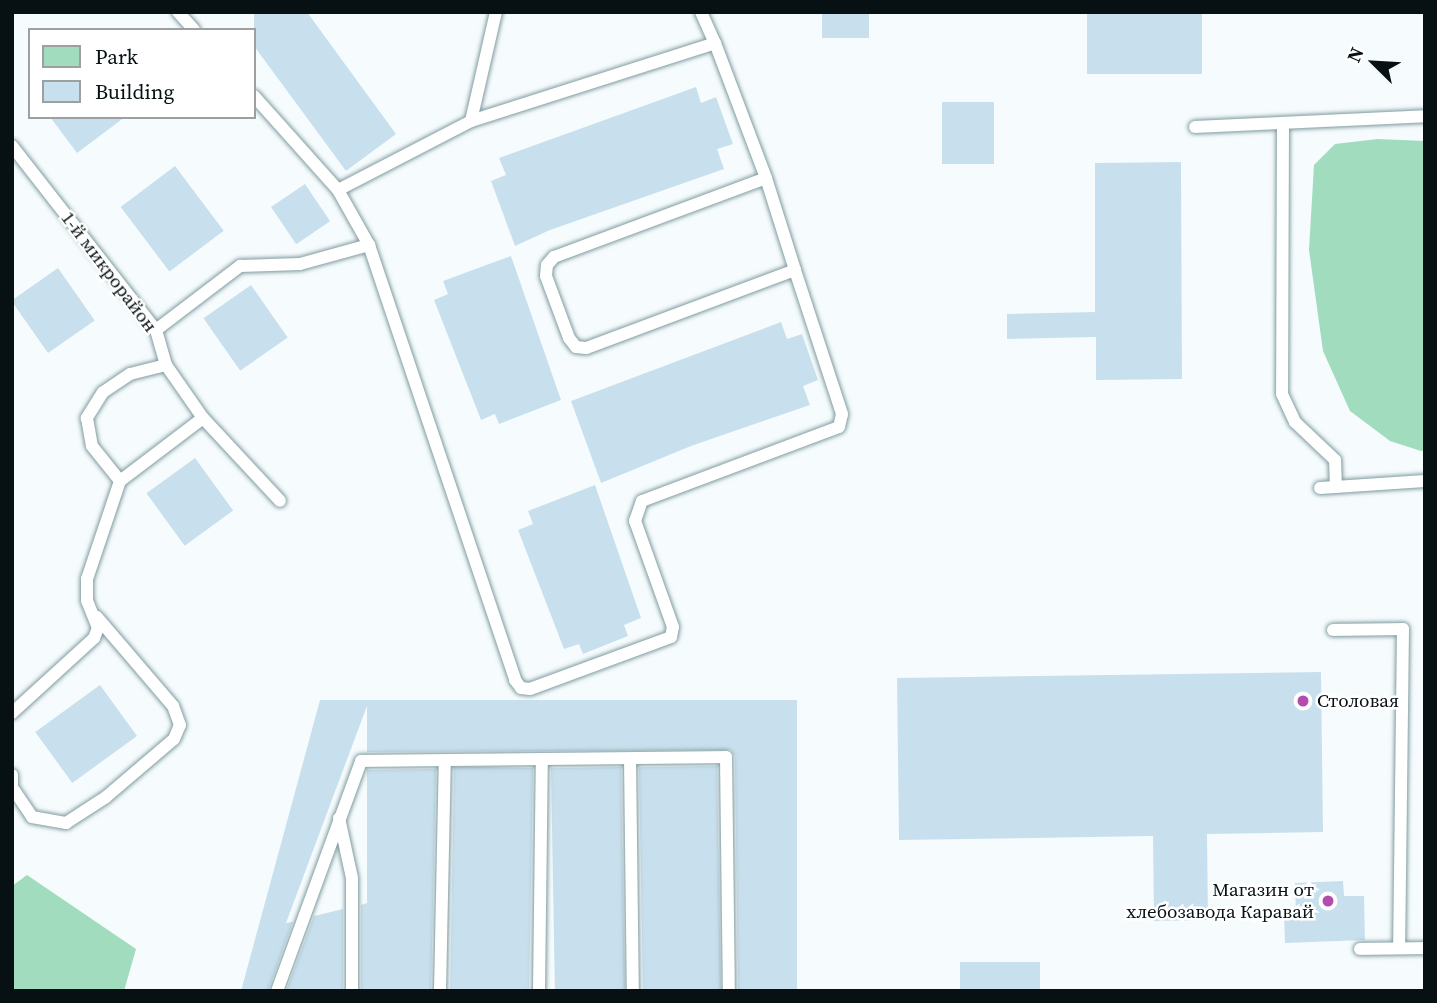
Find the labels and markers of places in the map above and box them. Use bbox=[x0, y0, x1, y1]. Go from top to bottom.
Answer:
place label: Столовая bbox=[1317, 690, 1399, 712]
marker: Столовая bbox=[1295, 693, 1311, 709]
place label: Магазин от хлебозавода Каравай bbox=[1126, 879, 1314, 923]
marker: Магазин от хлебозавода Каравай bbox=[1320, 893, 1336, 909]

